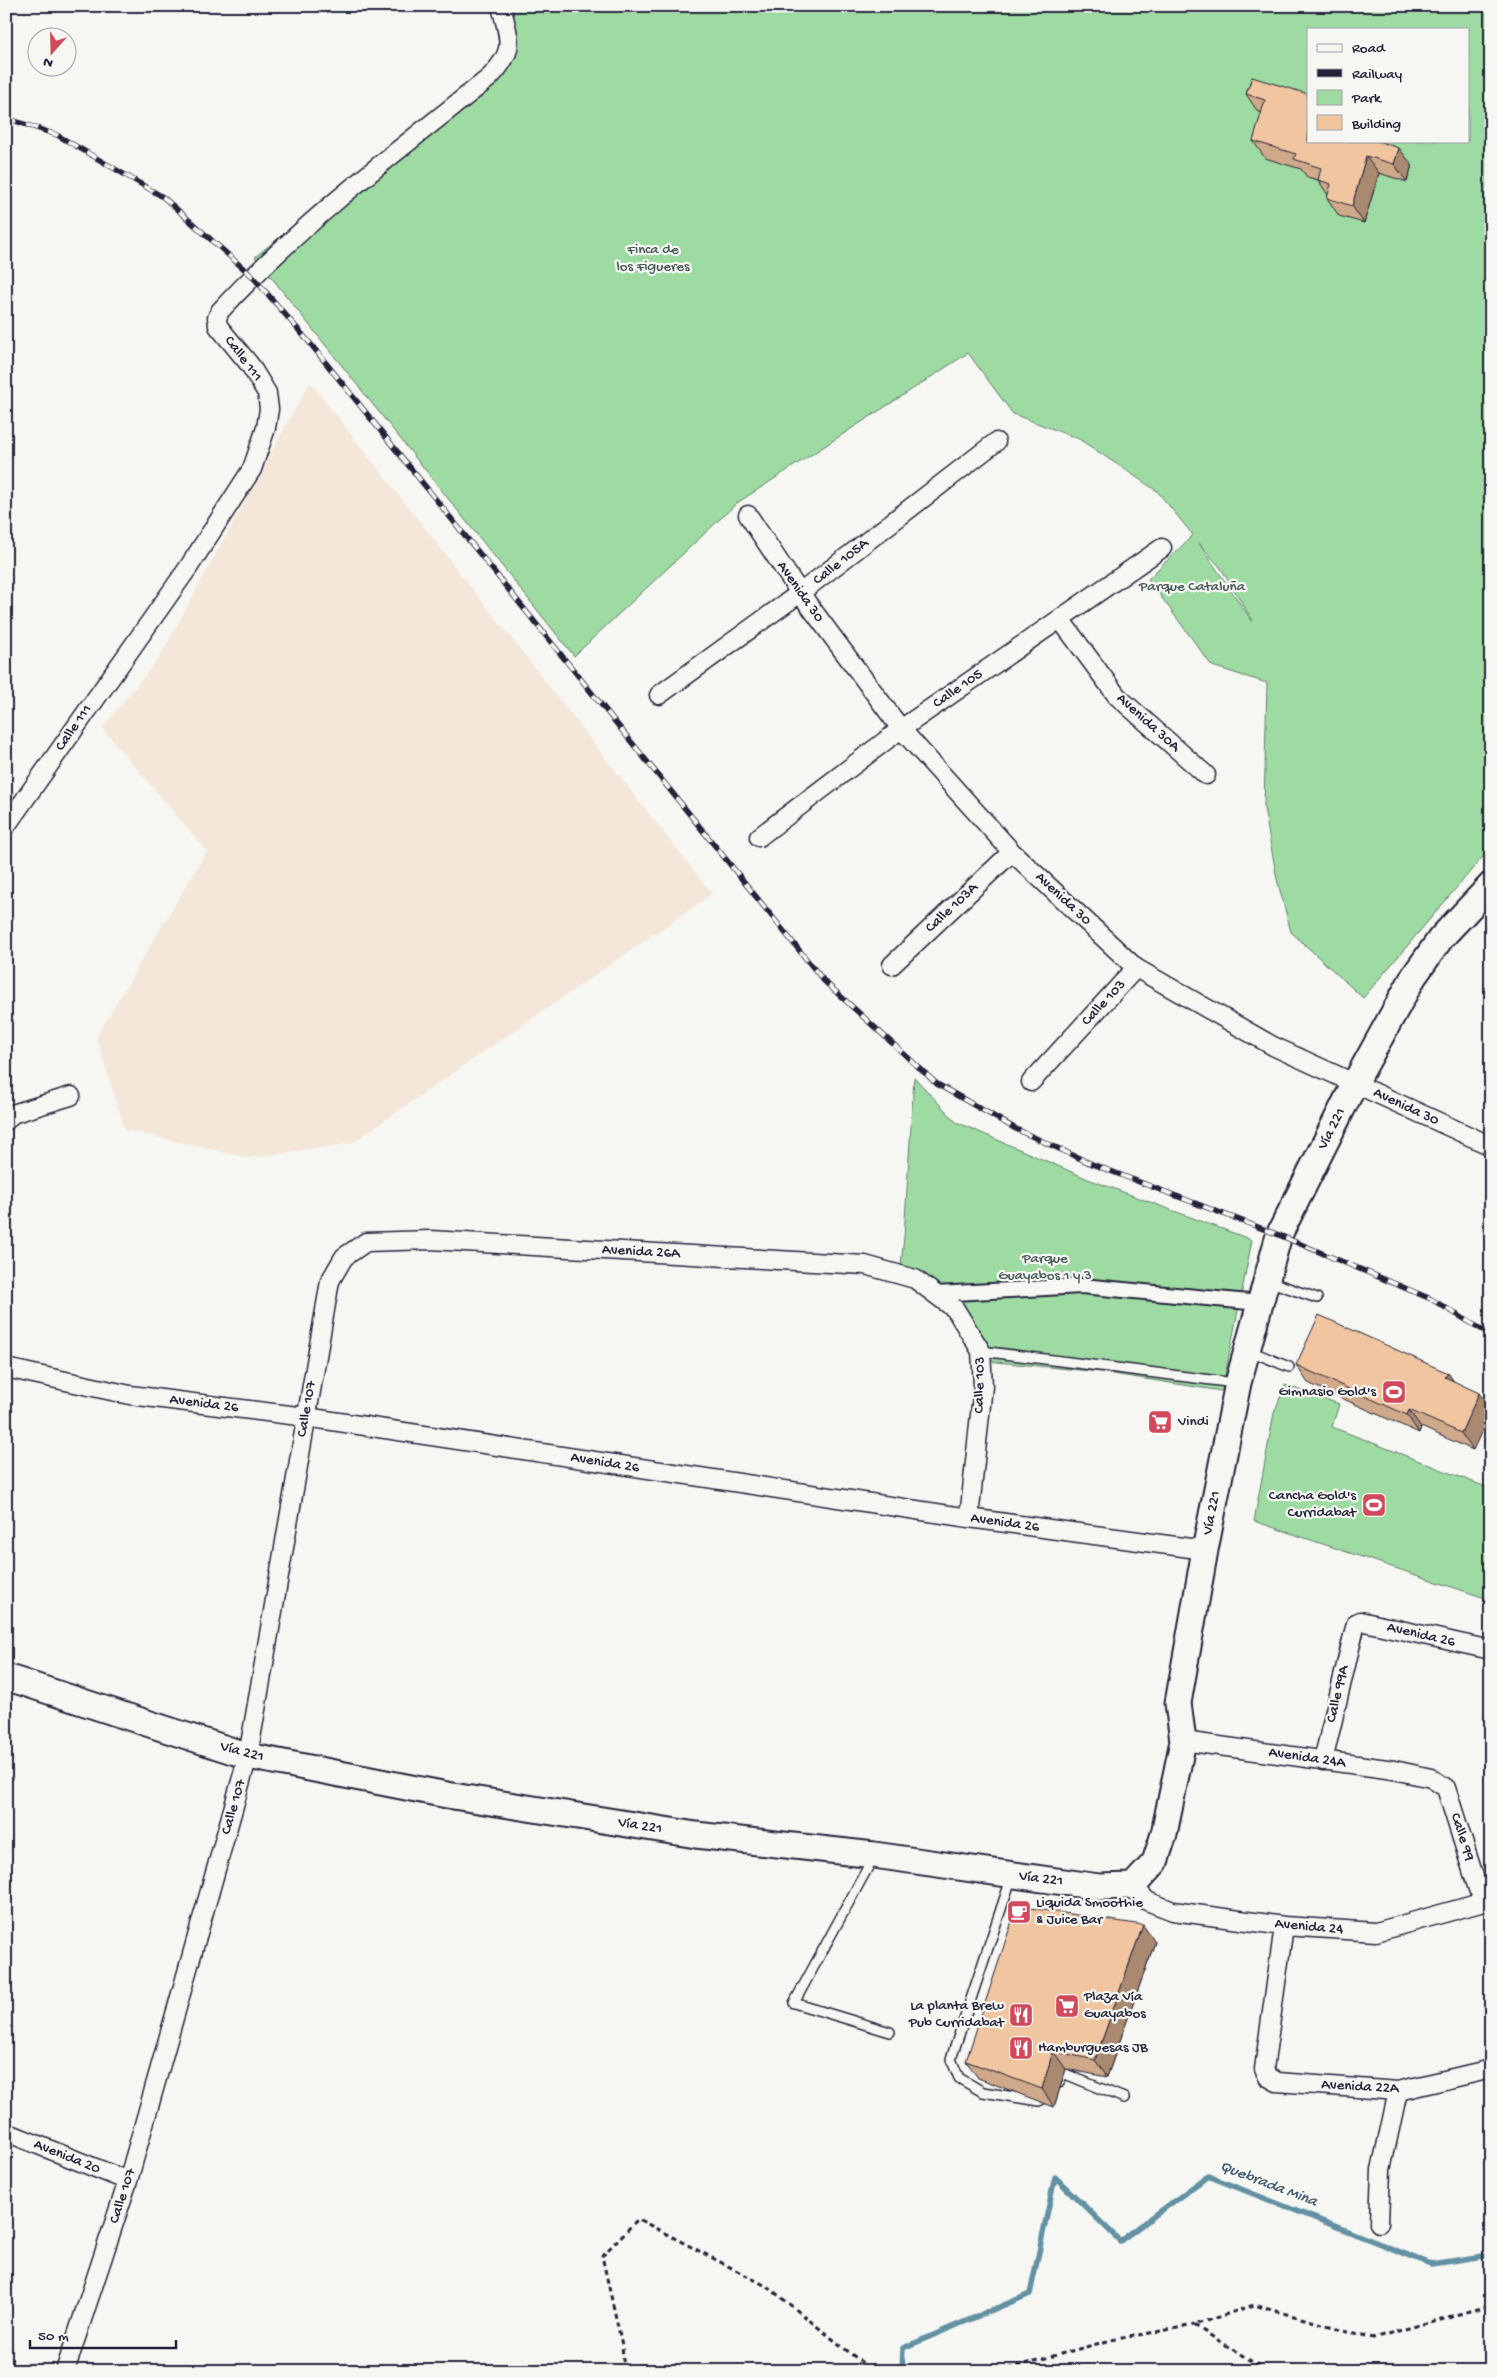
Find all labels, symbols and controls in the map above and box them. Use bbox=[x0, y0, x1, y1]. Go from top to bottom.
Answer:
north arrow bbox=[28, 28, 78, 78]
legend bbox=[1307, 28, 1470, 142]
text: Road bbox=[1352, 40, 1386, 58]
text: N bbox=[41, 52, 56, 71]
text: Railway bbox=[1352, 66, 1403, 84]
text: Park bbox=[1351, 90, 1382, 108]
text: Building bbox=[1351, 116, 1401, 134]
park label: Finca de los Figueres bbox=[617, 241, 690, 276]
street label: Calle 111 bbox=[220, 333, 266, 385]
street label: Calle 105A bbox=[810, 534, 873, 589]
street label: Avenida 30 bbox=[772, 558, 828, 626]
park label: Parque Cataluña bbox=[1138, 578, 1246, 596]
street label: Calle 105 bbox=[930, 665, 987, 713]
street label: Avenida 30A bbox=[1112, 690, 1184, 757]
street label: Calle 111 bbox=[52, 701, 96, 755]
street label: Avenida 30 bbox=[1031, 868, 1095, 930]
street label: Calle 103A bbox=[922, 878, 983, 937]
street label: Calle 103 bbox=[1078, 976, 1130, 1030]
street label: Avenida 30 bbox=[1370, 1084, 1442, 1130]
street label: Vía 221 bbox=[1313, 1105, 1350, 1154]
street label: Avenida 26A bbox=[602, 1241, 682, 1263]
park label: Parque Guayabos 1 y 3 bbox=[998, 1250, 1092, 1285]
street label: Calle 103 bbox=[971, 1356, 989, 1414]
street label: Calle 107 bbox=[293, 1378, 321, 1438]
sports icon: Gimnasio Gold's bbox=[1381, 1379, 1407, 1405]
place label: Gimnasio Gold's bbox=[1278, 1383, 1376, 1401]
street label: Avenida 26 bbox=[169, 1391, 240, 1417]
supermarket icon: Vindi bbox=[1147, 1409, 1173, 1435]
place label: Vindi bbox=[1177, 1413, 1209, 1431]
street label: Avenida 26 bbox=[569, 1449, 641, 1477]
place label: Cancha Gold's Curridabat bbox=[1269, 1487, 1358, 1522]
street label: Vía 221 bbox=[1199, 1490, 1225, 1537]
sports icon: Cancha Gold's Curridabat bbox=[1361, 1492, 1387, 1518]
street label: Avenida 26 bbox=[969, 1509, 1041, 1537]
street label: Avenida 26 bbox=[1385, 1618, 1457, 1652]
street label: Calle 99A bbox=[1323, 1662, 1354, 1724]
street label: Vía 221 bbox=[217, 1737, 266, 1766]
street label: Avenida 24A bbox=[1267, 1744, 1348, 1772]
street label: Calle 107 bbox=[218, 1776, 251, 1837]
street label: Calle 99 bbox=[1446, 1811, 1478, 1864]
street label: Vía 221 bbox=[616, 1813, 663, 1838]
street label: Vía 221 bbox=[1017, 1867, 1064, 1891]
place label: Liquida Smoothie & Juice Bar bbox=[1036, 1894, 1143, 1929]
cafe icon: Liquida Smoothie & Juice Bar bbox=[1006, 1899, 1032, 1925]
street label: Avenida 24 bbox=[1274, 1915, 1344, 1939]
place label: Plaza Vía Guayabos bbox=[1083, 1988, 1146, 2023]
supermarket icon: Plaza Vía Guayabos bbox=[1054, 1993, 1080, 2019]
place label: La planta Brew Pub Curridabat bbox=[908, 1997, 1006, 2032]
restaurant icon: La planta Brew Pub Curridabat bbox=[1008, 2002, 1034, 2028]
restaurant icon: Hamburguesas JB bbox=[1008, 2035, 1034, 2061]
place label: Hamburguesas JB bbox=[1038, 2039, 1148, 2057]
street label: Avenida 22A bbox=[1321, 2076, 1400, 2098]
street label: Avenida 20 bbox=[31, 2136, 103, 2179]
water label: Quebrada Mina bbox=[1217, 2158, 1320, 2213]
street label: Calle 107 bbox=[106, 2165, 141, 2226]
scale bar bbox=[30, 2317, 176, 2349]
text: 50 m bbox=[38, 2328, 69, 2346]

